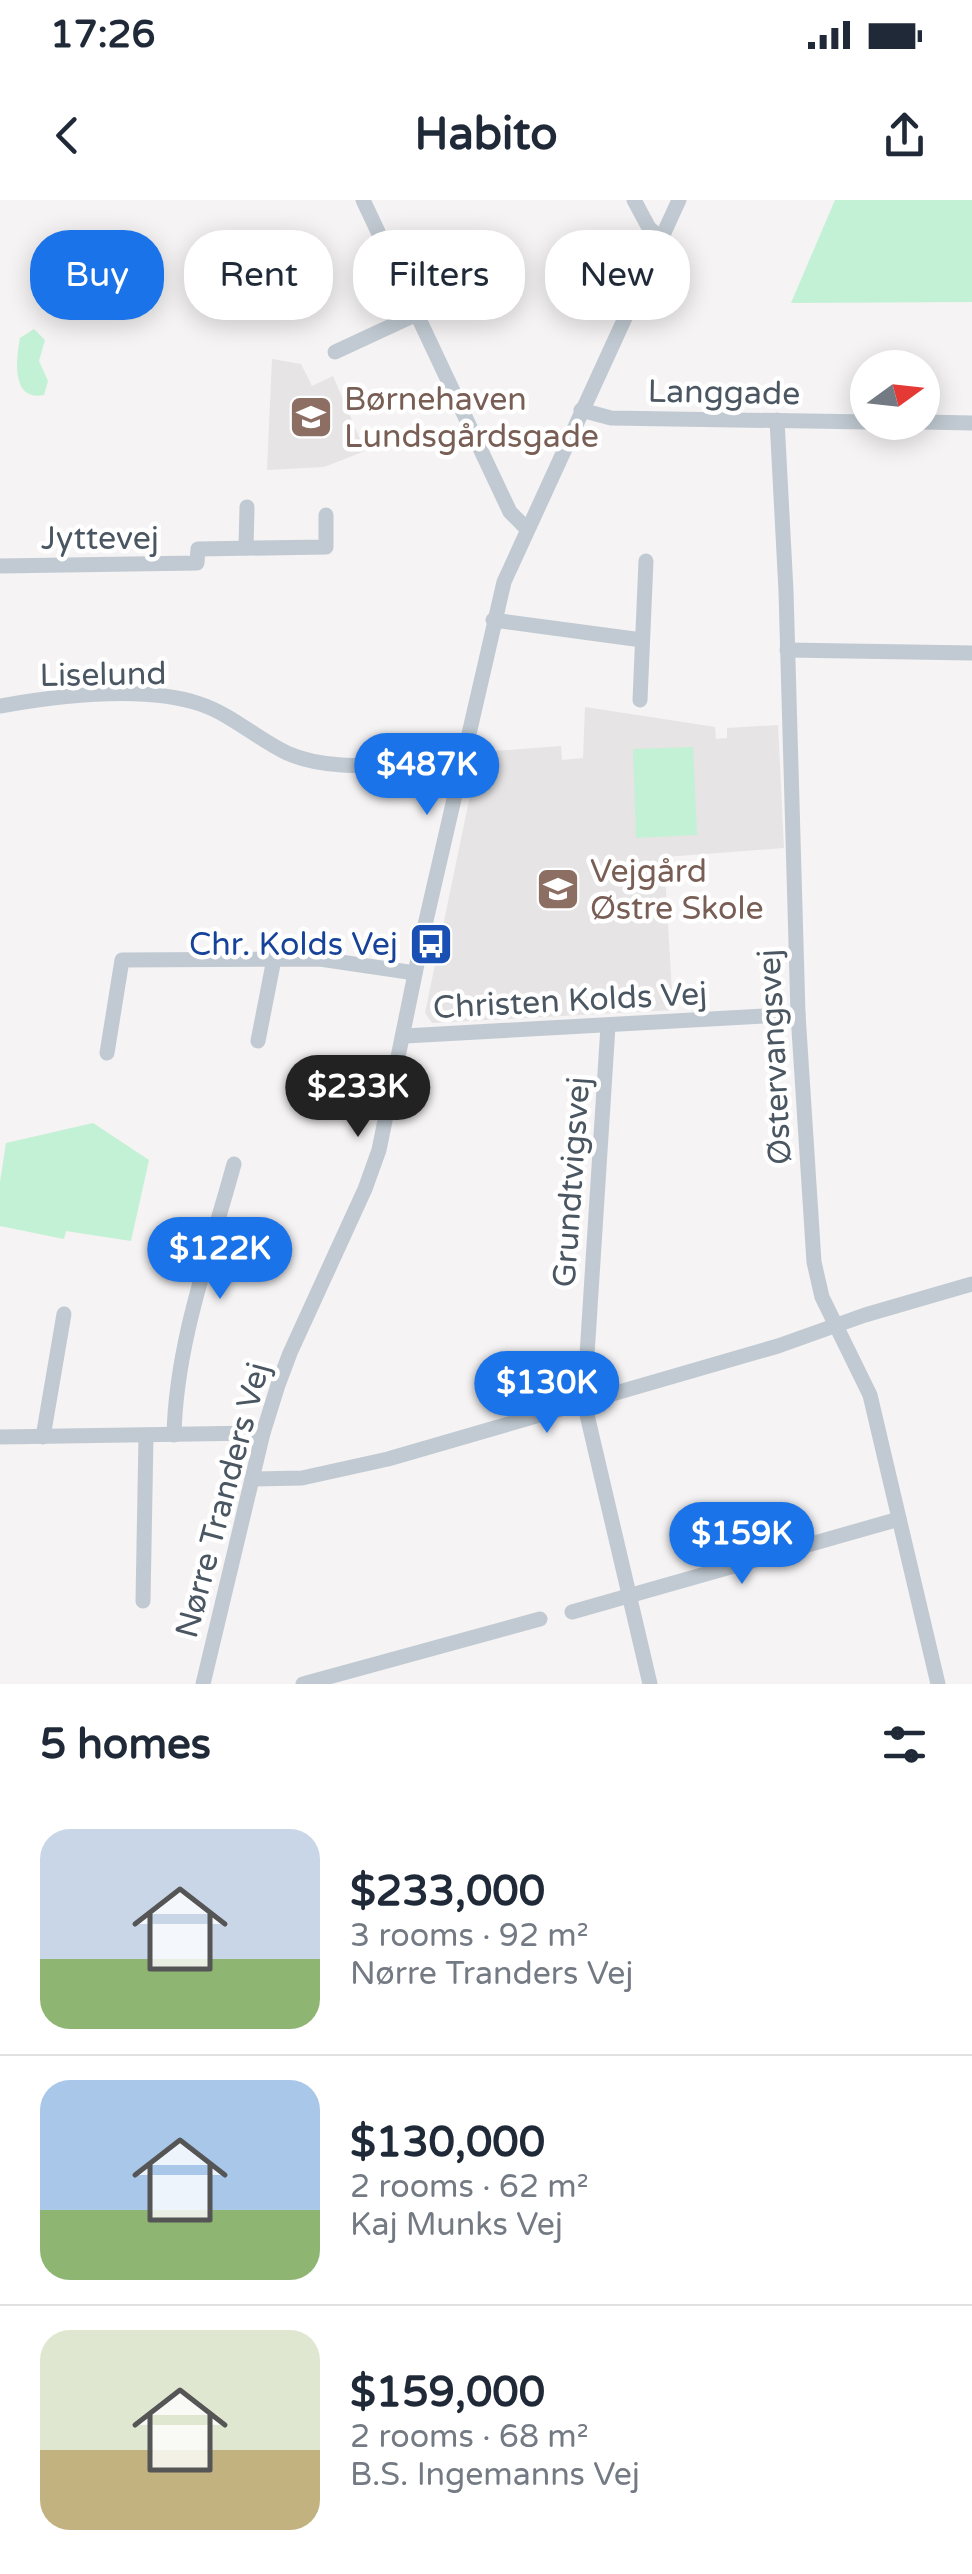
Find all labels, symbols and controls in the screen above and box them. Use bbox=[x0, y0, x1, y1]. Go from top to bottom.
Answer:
text: 17:26 bbox=[50, 12, 155, 58]
icon: back bbox=[40, 108, 95, 163]
text: Habito bbox=[414, 108, 558, 162]
icon: share bbox=[877, 108, 932, 163]
chip: Buy bbox=[30, 230, 164, 320]
chip: Rent bbox=[184, 230, 333, 320]
chip: Filters bbox=[353, 230, 525, 320]
chip: New bbox=[545, 230, 690, 320]
north arrow bbox=[850, 350, 940, 440]
map controls bbox=[850, 350, 940, 440]
street label: Langgade bbox=[647, 373, 801, 413]
place label: Børnehaven Lundsgårdsgade bbox=[344, 381, 599, 456]
school or university icon: Børnehaven Lundsgårdsgade bbox=[288, 394, 334, 440]
street label: Jyttevej bbox=[41, 520, 159, 558]
street label: Liselund bbox=[39, 655, 167, 695]
pin: $487K bbox=[357, 733, 497, 818]
text: $487K bbox=[376, 746, 478, 784]
place label: Vejgård Østre Skole bbox=[590, 853, 764, 928]
school or university icon: Vejgård Østre Skole bbox=[535, 866, 581, 912]
bus stop icon: Chr. Kolds Vej bbox=[408, 921, 454, 967]
place label: Chr. Kolds Vej bbox=[189, 926, 398, 964]
street label: Østervangsvej bbox=[750, 948, 800, 1166]
street label: Christen Kolds Vej bbox=[432, 975, 708, 1027]
pin: $233K bbox=[288, 1055, 428, 1140]
text: $233K bbox=[307, 1068, 409, 1106]
street label: Grundtvigsvej bbox=[546, 1075, 598, 1289]
pin: $122K bbox=[150, 1217, 290, 1302]
text: $122K bbox=[169, 1230, 271, 1268]
pin: $130K bbox=[477, 1351, 617, 1436]
street label: Nørre Tranders Vej bbox=[168, 1358, 278, 1642]
text: $130K bbox=[496, 1364, 598, 1402]
pin: $159K bbox=[672, 1502, 812, 1587]
text: $159K bbox=[691, 1515, 793, 1553]
icon: filters bbox=[877, 1717, 932, 1772]
text: 5 homes bbox=[40, 1719, 211, 1770]
text: $233,000 bbox=[350, 1866, 545, 1917]
icon: home bbox=[120, 1869, 240, 1989]
text: 3 rooms · 92 m² bbox=[350, 1917, 589, 1955]
text: Nørre Tranders Vej bbox=[350, 1955, 633, 1993]
text: $130,000 bbox=[350, 2117, 545, 2168]
icon: home bbox=[120, 2120, 240, 2240]
text: 2 rooms · 62 m² bbox=[350, 2168, 589, 2206]
text: Kaj Munks Vej bbox=[350, 2206, 563, 2244]
text: $159,000 bbox=[350, 2367, 545, 2418]
icon: home bbox=[120, 2370, 240, 2490]
text: 2 rooms · 68 m² bbox=[350, 2418, 589, 2456]
text: B.S. Ingemanns Vej bbox=[350, 2456, 640, 2494]

